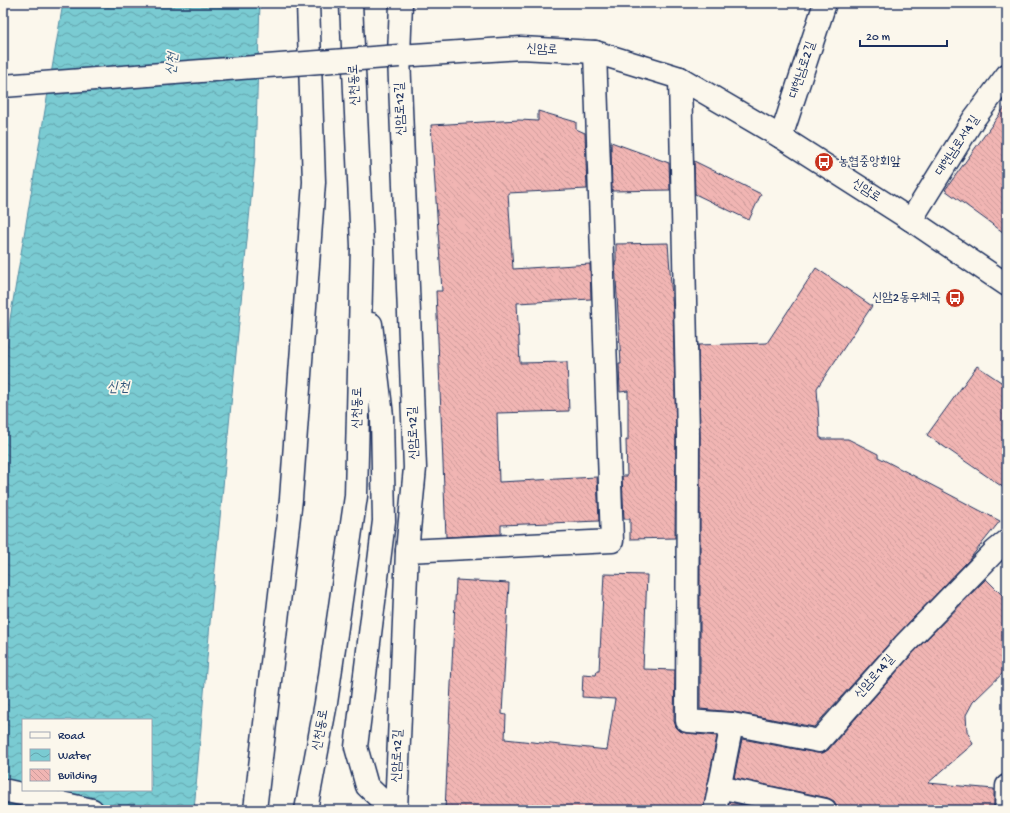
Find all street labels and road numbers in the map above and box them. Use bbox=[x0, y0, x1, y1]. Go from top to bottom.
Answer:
street label: 대현남로2길 bbox=[787, 40, 819, 100]
street label: 신암로 bbox=[526, 42, 558, 58]
street label: 신천동로 bbox=[346, 64, 364, 106]
street label: 신암로12길 bbox=[393, 82, 409, 136]
street label: 대현남로서4길 bbox=[933, 113, 983, 179]
street label: 신암로 bbox=[849, 176, 883, 206]
street label: 신천동로 bbox=[350, 387, 366, 429]
street label: 신암로12길 bbox=[406, 406, 422, 460]
street label: 신암로14길 bbox=[852, 652, 898, 702]
street label: 신천동로 bbox=[310, 708, 332, 752]
street label: 신암로12길 bbox=[390, 729, 406, 783]

